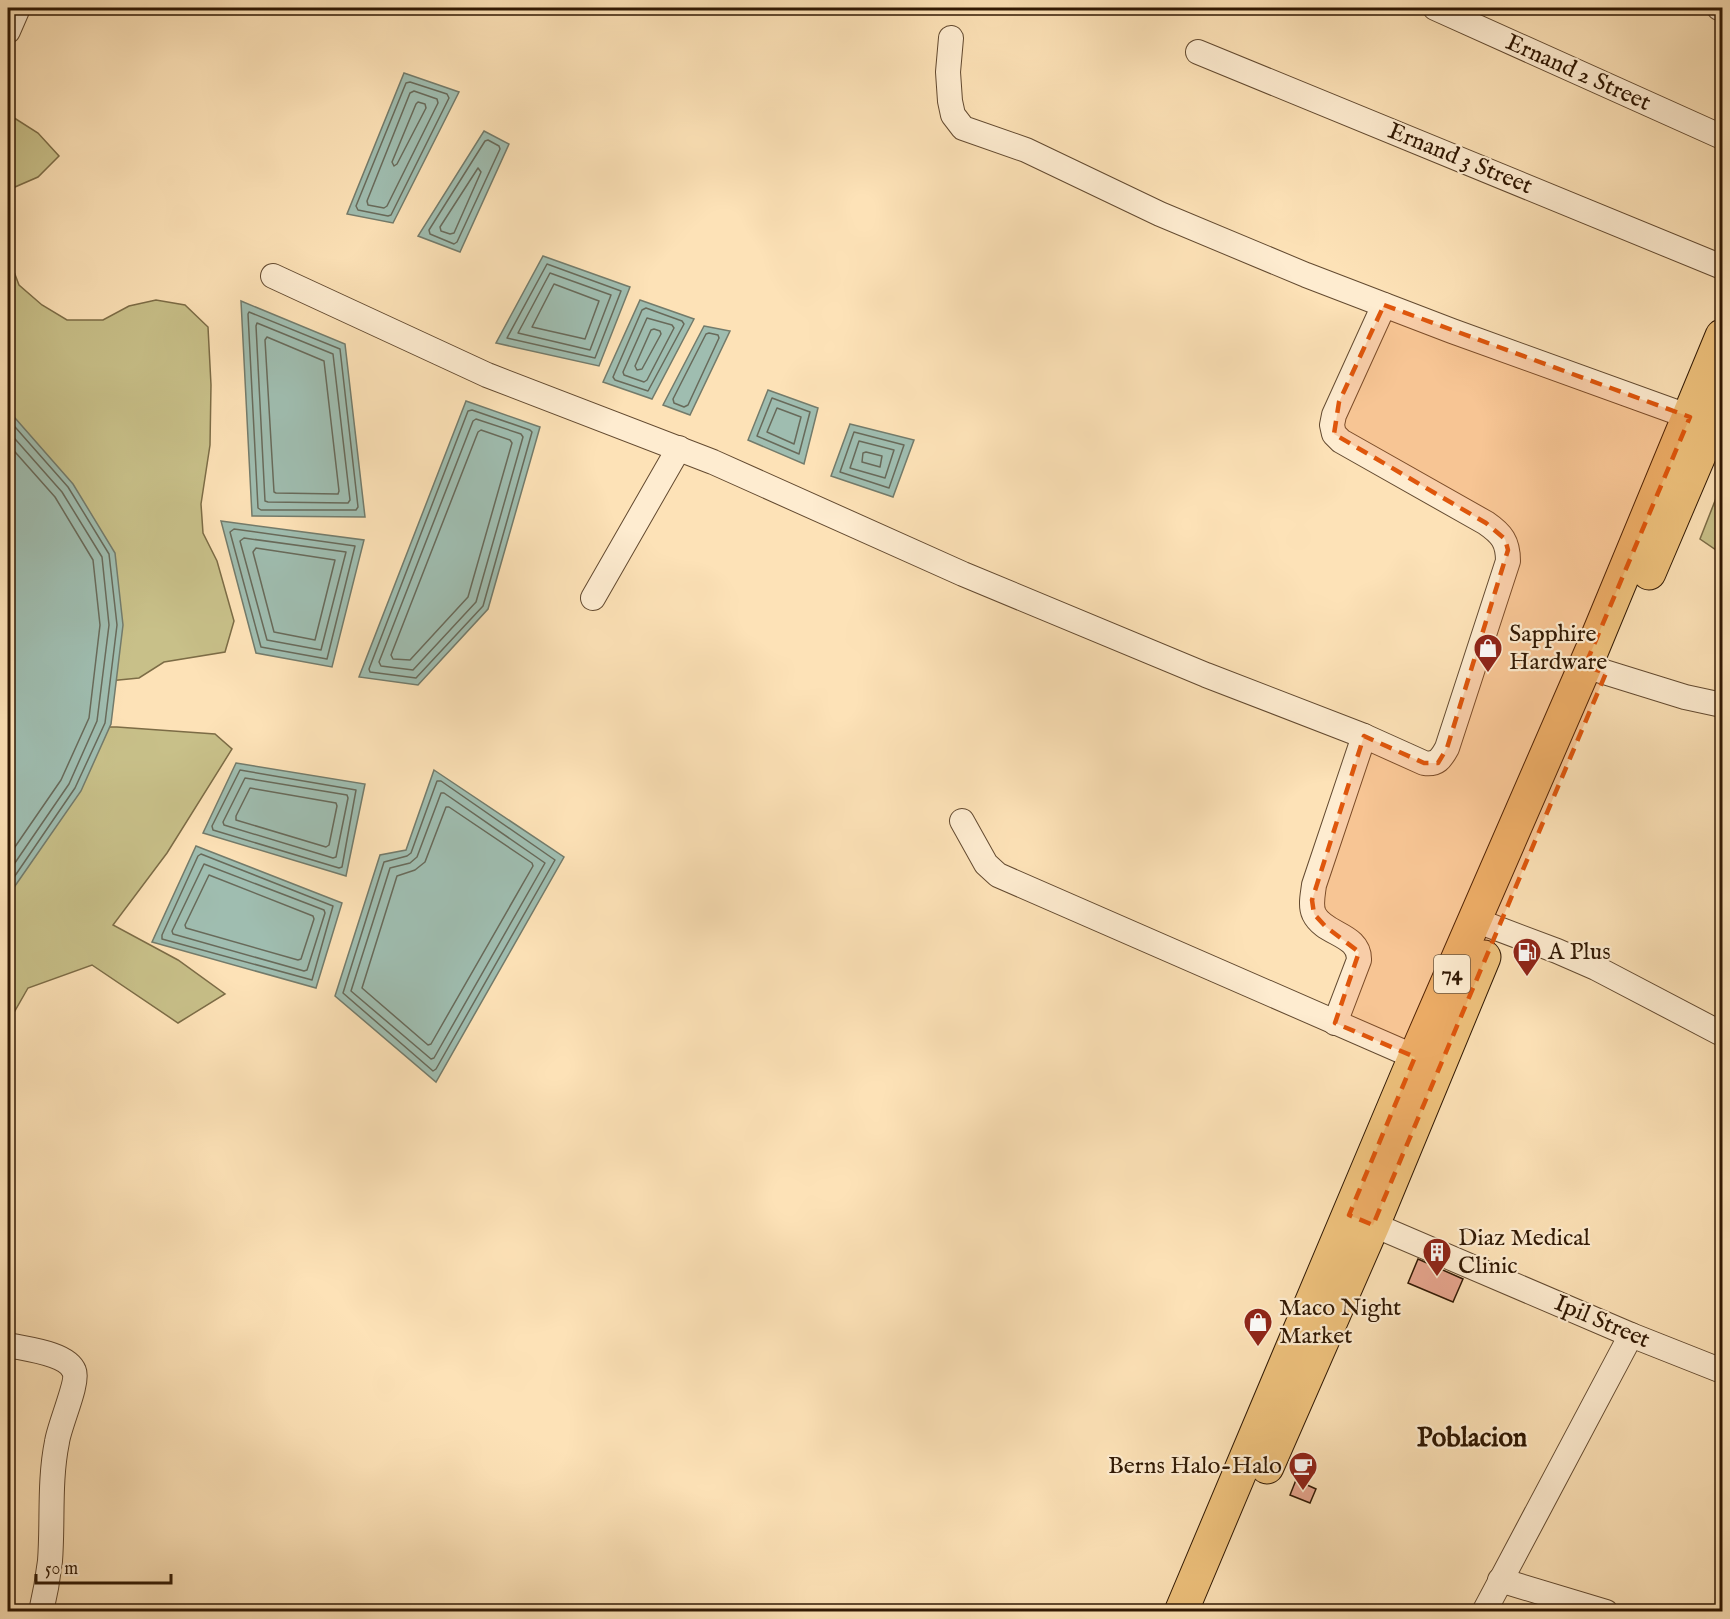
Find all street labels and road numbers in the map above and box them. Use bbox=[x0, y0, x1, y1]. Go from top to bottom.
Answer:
street label: Ernand 2 Street bbox=[1501, 27, 1655, 119]
street label: Ernand 3 Street bbox=[1383, 116, 1537, 202]
road number: 74 bbox=[1434, 955, 1470, 993]
street label: Ipil Street bbox=[1549, 1288, 1655, 1356]

